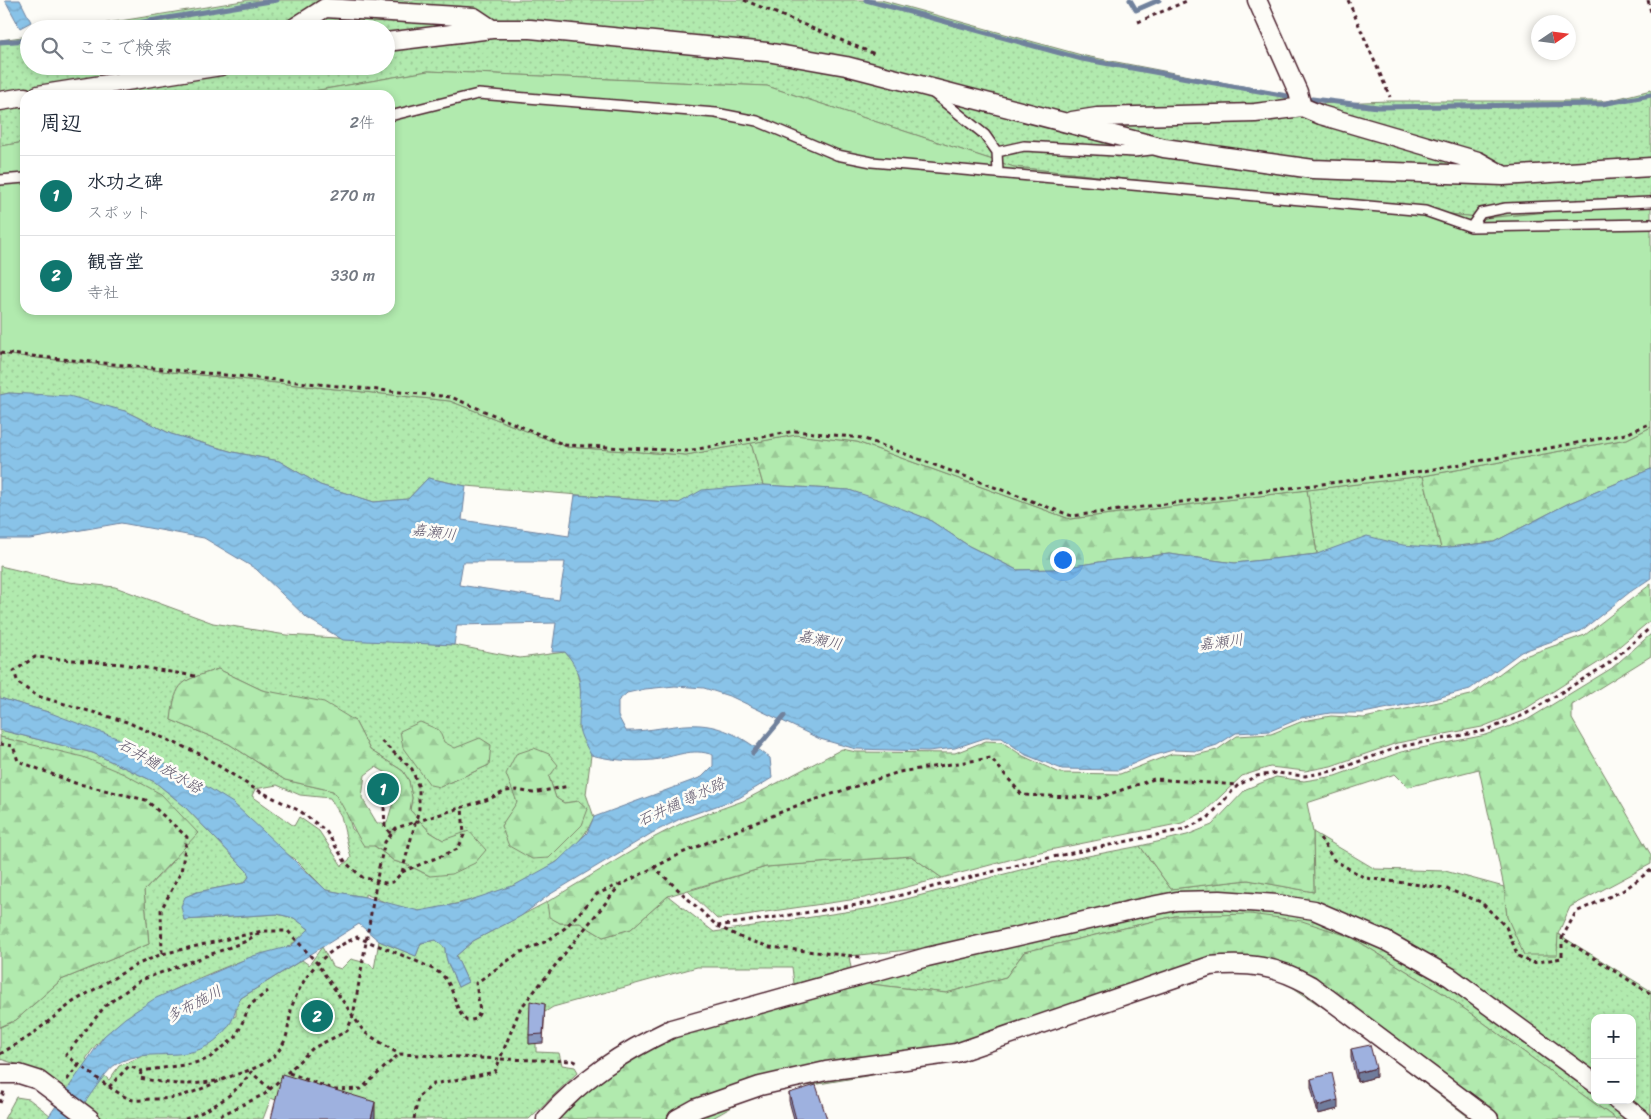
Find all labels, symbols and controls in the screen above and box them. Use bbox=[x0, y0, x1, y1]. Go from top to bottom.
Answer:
north arrow bbox=[1531, 15, 1576, 60]
search box bbox=[20, 20, 395, 75]
text: ここで検索 bbox=[78, 31, 173, 64]
icon: search bbox=[38, 34, 66, 62]
text: 周辺 bbox=[40, 104, 82, 142]
text: 2件 bbox=[350, 108, 375, 137]
text: 水功之碑 bbox=[87, 165, 163, 198]
text: 1 bbox=[53, 181, 59, 210]
text: 270 m bbox=[330, 181, 375, 210]
text: スポット bbox=[87, 198, 151, 227]
text: 観音堂 bbox=[87, 245, 144, 278]
text: 2 bbox=[51, 261, 61, 290]
text: 330 m bbox=[331, 261, 375, 290]
text: 寺社 bbox=[87, 278, 119, 307]
water label: 嘉瀬川 bbox=[410, 516, 458, 548]
your location bbox=[1050, 547, 1076, 573]
water label: 嘉瀬川 bbox=[795, 623, 845, 657]
water label: 嘉瀬川 bbox=[1197, 626, 1245, 658]
water label: 石井樋 放水路 bbox=[113, 731, 208, 801]
pin: 1 bbox=[367, 770, 399, 808]
water label: 石井樋 導水路 bbox=[633, 770, 730, 834]
water label: 多布施川 bbox=[161, 978, 227, 1030]
pin: 2 bbox=[301, 997, 333, 1035]
map controls bbox=[1591, 1014, 1636, 1104]
button: + bbox=[1591, 1014, 1636, 1059]
button: − bbox=[1591, 1059, 1636, 1104]

